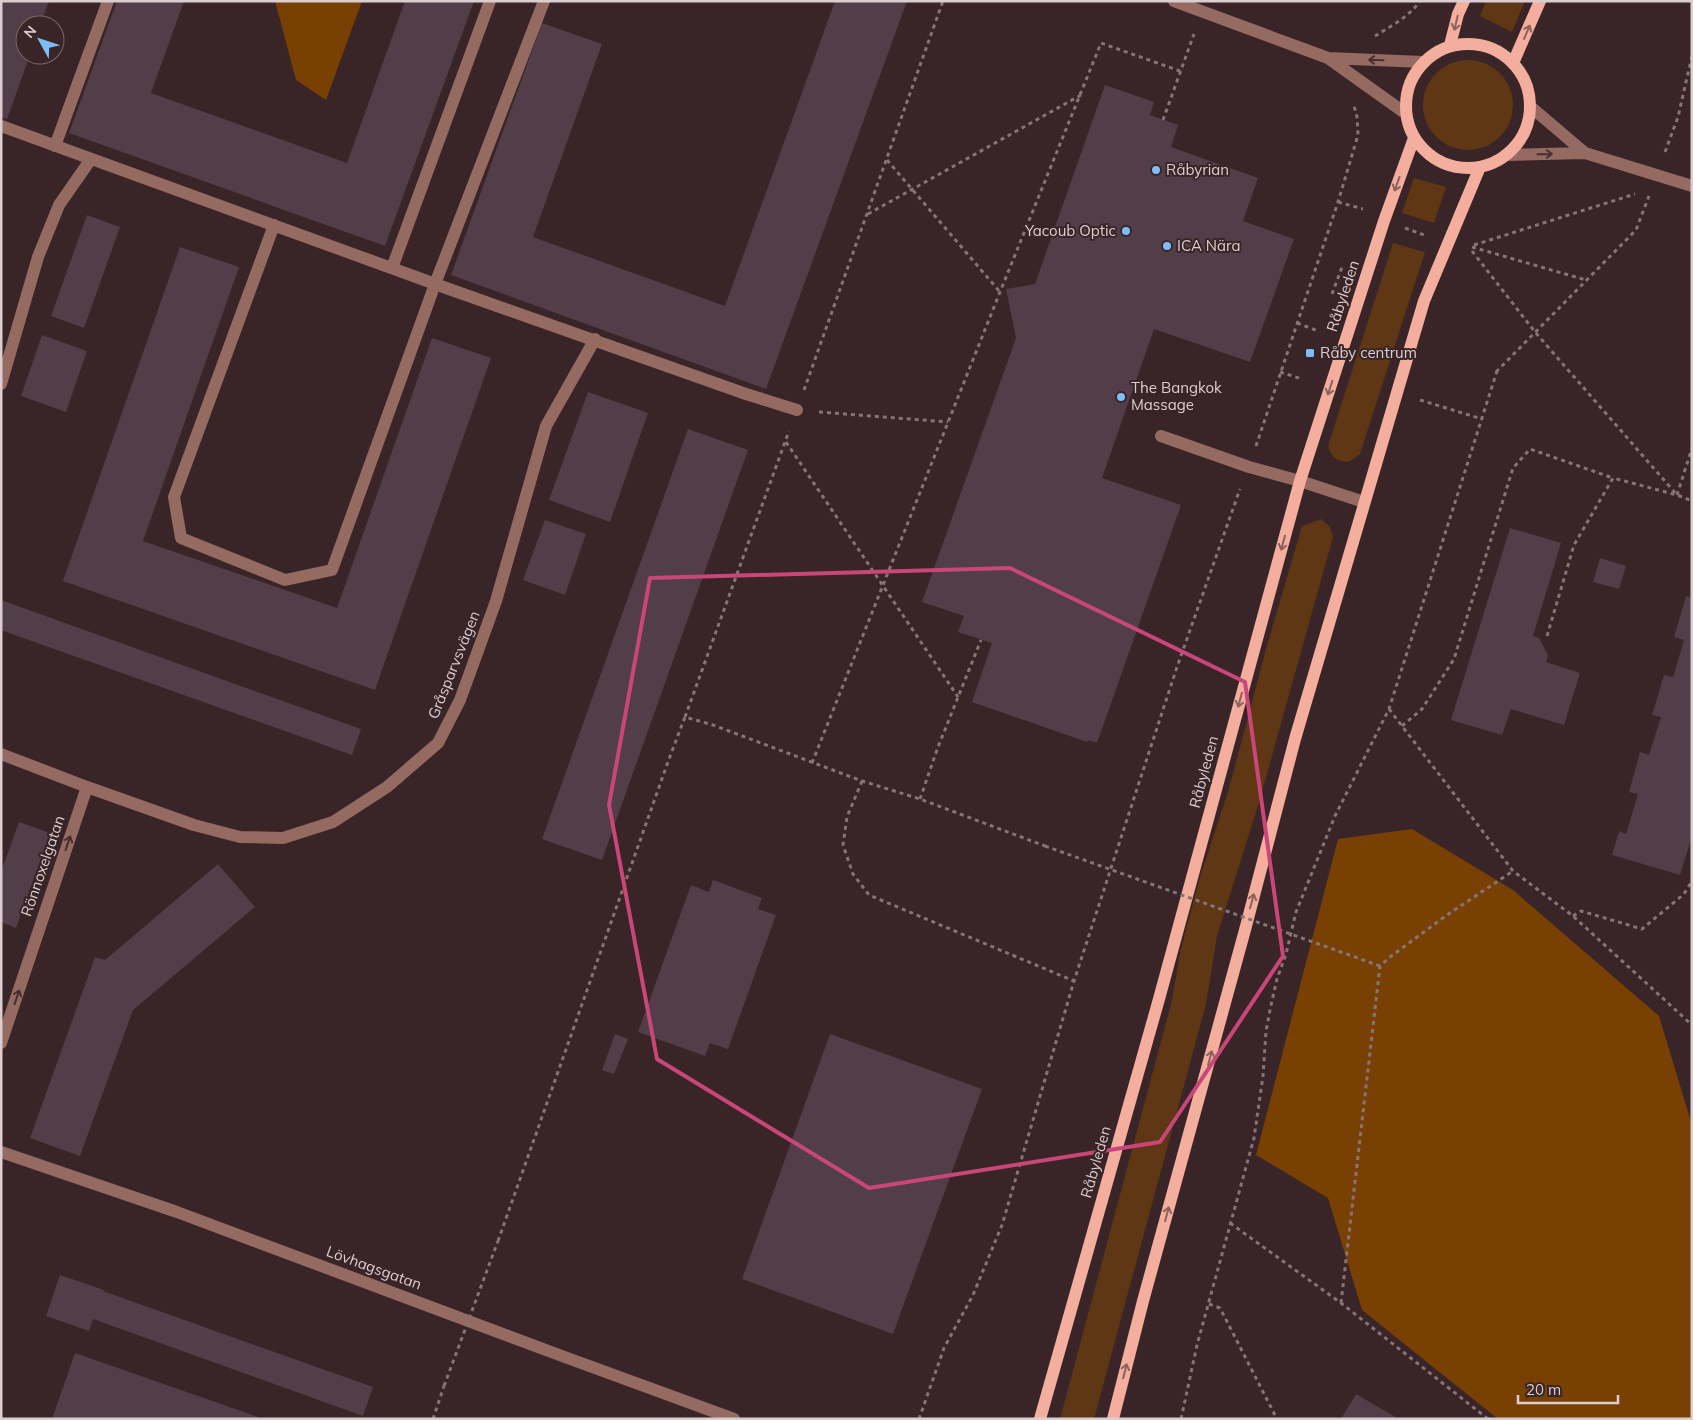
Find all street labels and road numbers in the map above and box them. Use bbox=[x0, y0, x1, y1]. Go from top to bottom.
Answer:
street label: Råbyleden bbox=[1322, 258, 1363, 334]
street label: Gråsparvsvägen bbox=[423, 608, 484, 722]
street label: Råbyleden bbox=[1185, 734, 1222, 810]
street label: Rönnoxelgatan bbox=[16, 813, 69, 919]
street label: Råbyleden bbox=[1076, 1124, 1115, 1200]
street label: Lövhagsgatan bbox=[324, 1242, 424, 1294]

